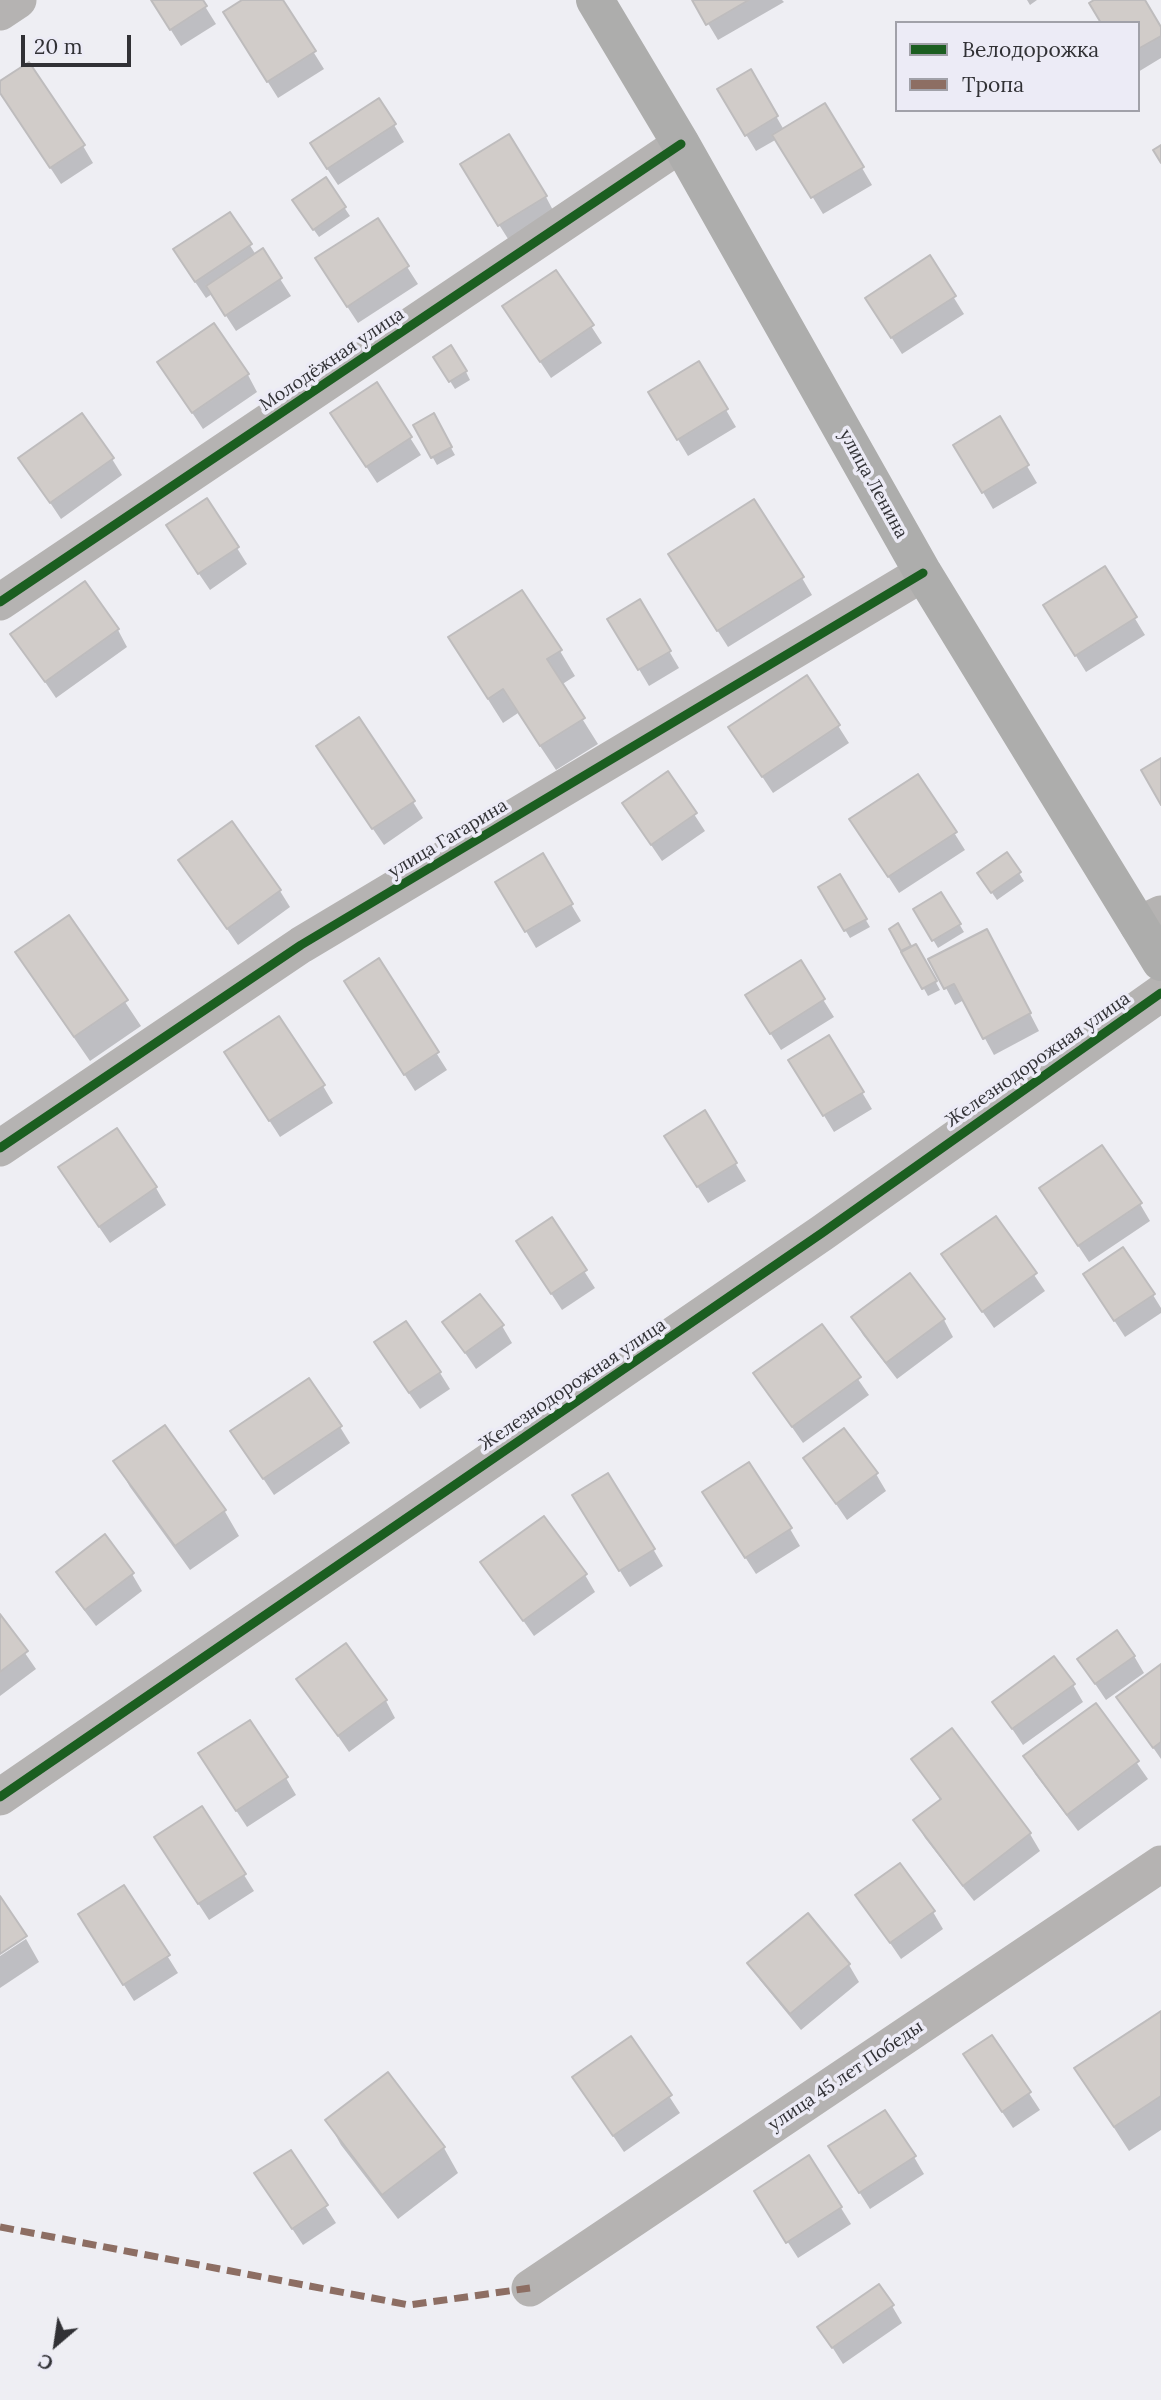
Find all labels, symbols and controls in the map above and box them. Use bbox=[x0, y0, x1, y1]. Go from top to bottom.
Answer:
scale bar bbox=[24, 21, 135, 65]
legend bbox=[895, 21, 1140, 112]
text: 20 m bbox=[34, 33, 83, 60]
text: Велодорожка bbox=[962, 36, 1099, 63]
text: Тропа bbox=[962, 71, 1024, 98]
street label: Молодёжная улица bbox=[256, 304, 408, 416]
street label: улица Ленина bbox=[834, 426, 912, 542]
street label: улица Гагарина bbox=[384, 795, 512, 883]
street label: Железнодорожная улица bbox=[942, 988, 1134, 1132]
street label: Железнодорожная улица bbox=[476, 1314, 670, 1456]
street label: улица 45 лет Победы bbox=[764, 2016, 928, 2136]
north arrow bbox=[21, 2309, 91, 2379]
text: С bbox=[34, 2349, 57, 2376]

